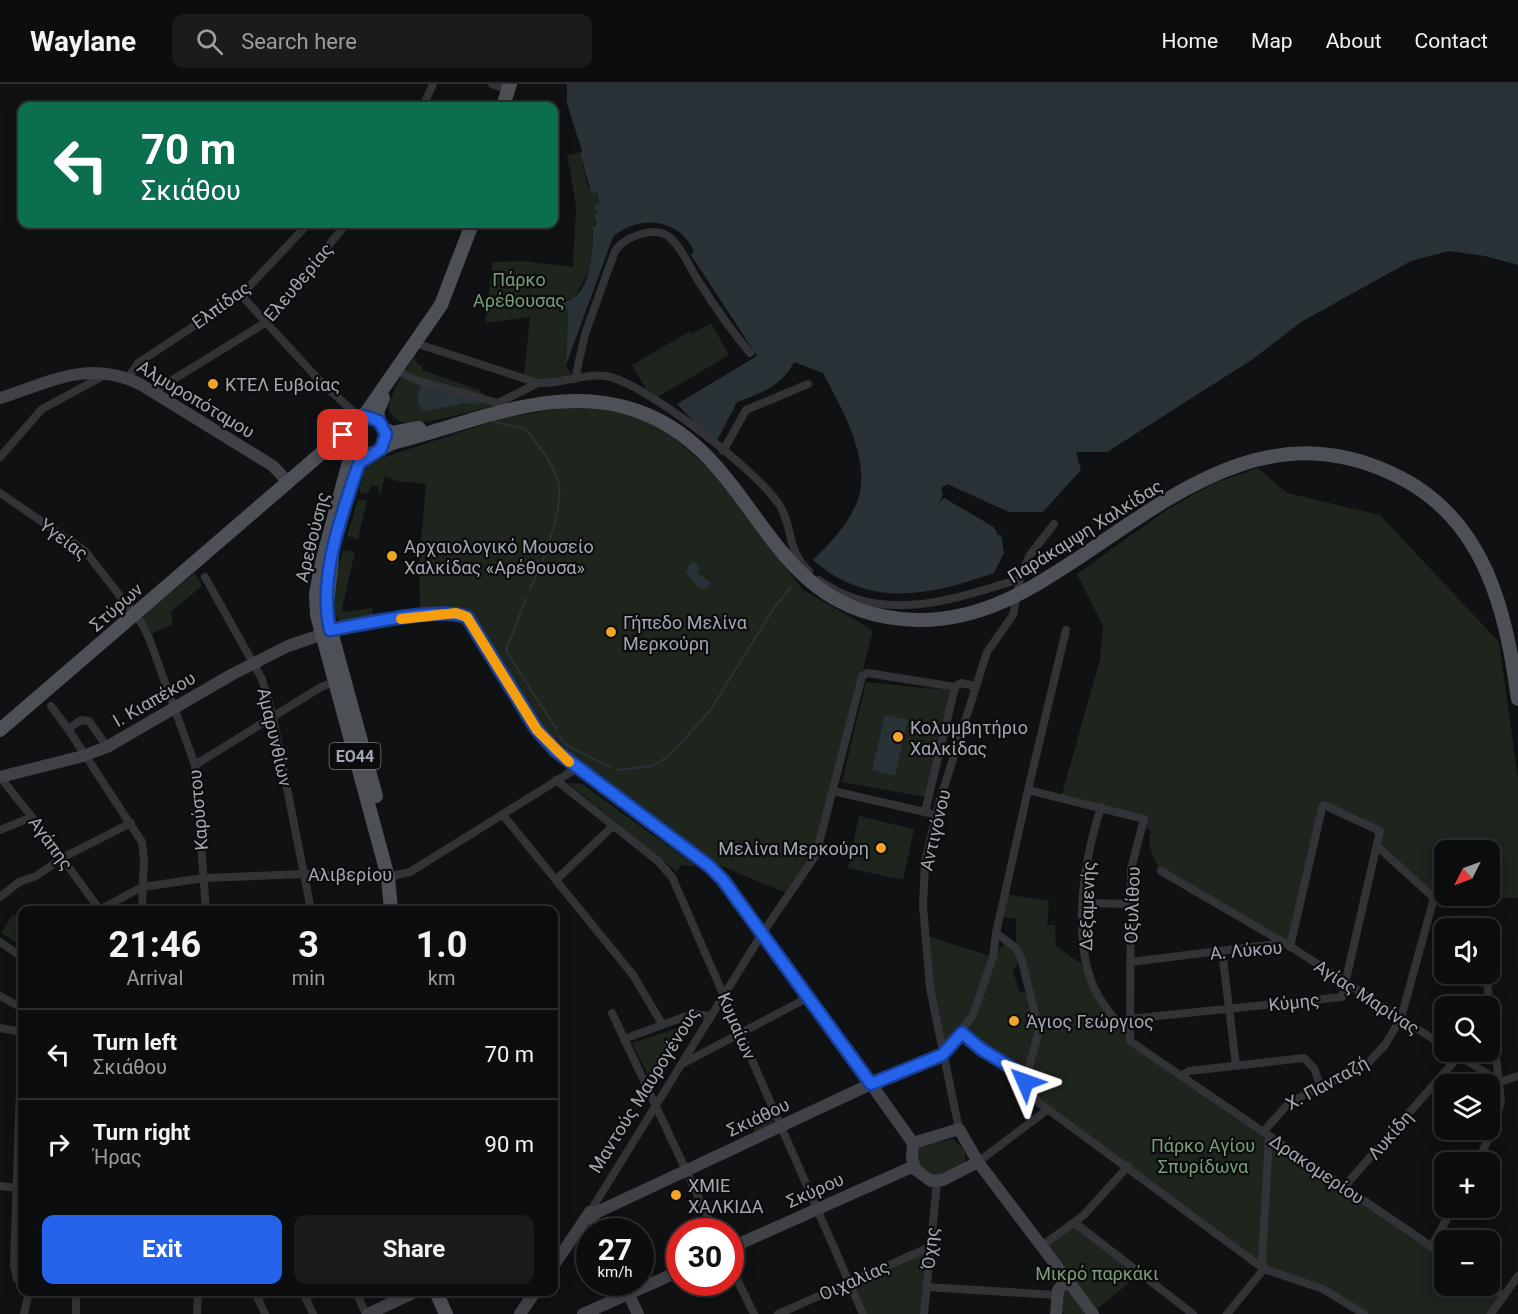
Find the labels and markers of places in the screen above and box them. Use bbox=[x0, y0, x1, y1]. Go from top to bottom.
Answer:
place label: ΚΤΕΛ Ευβοίας bbox=[225, 374, 340, 395]
marker: ΚΤΕΛ Ευβοίας bbox=[206, 377, 220, 391]
pin bbox=[317, 409, 368, 460]
place label: Αρχαιολογικό Μουσείο Χαλκίδας «Αρέθουσα» bbox=[404, 536, 594, 578]
marker: Αρχαιολογικό Μουσείο Χαλκίδας «Αρέθουσα» bbox=[385, 549, 399, 563]
place label: Γήπεδο Μελίνα Μερκούρη bbox=[623, 612, 748, 654]
marker: Γήπεδο Μελίνα Μερκούρη bbox=[604, 625, 618, 639]
place label: Κολυμβητήριο Χαλκίδας bbox=[910, 717, 1028, 759]
marker: Κολυμβητήριο Χαλκίδας bbox=[891, 730, 905, 744]
place label: Μελίνα Μερκούρη bbox=[718, 838, 869, 859]
marker: Μελίνα Μερκούρη bbox=[874, 841, 888, 855]
place label: Άγιος Γεώργιος bbox=[1026, 1011, 1154, 1032]
marker: Άγιος Γεώργιος bbox=[1007, 1014, 1021, 1028]
place label: ΧΜΙΕ ΧΑΛΚΙΔΑ bbox=[688, 1175, 764, 1217]
marker: ΧΜΙΕ ΧΑΛΚΙΔΑ bbox=[669, 1188, 683, 1202]

